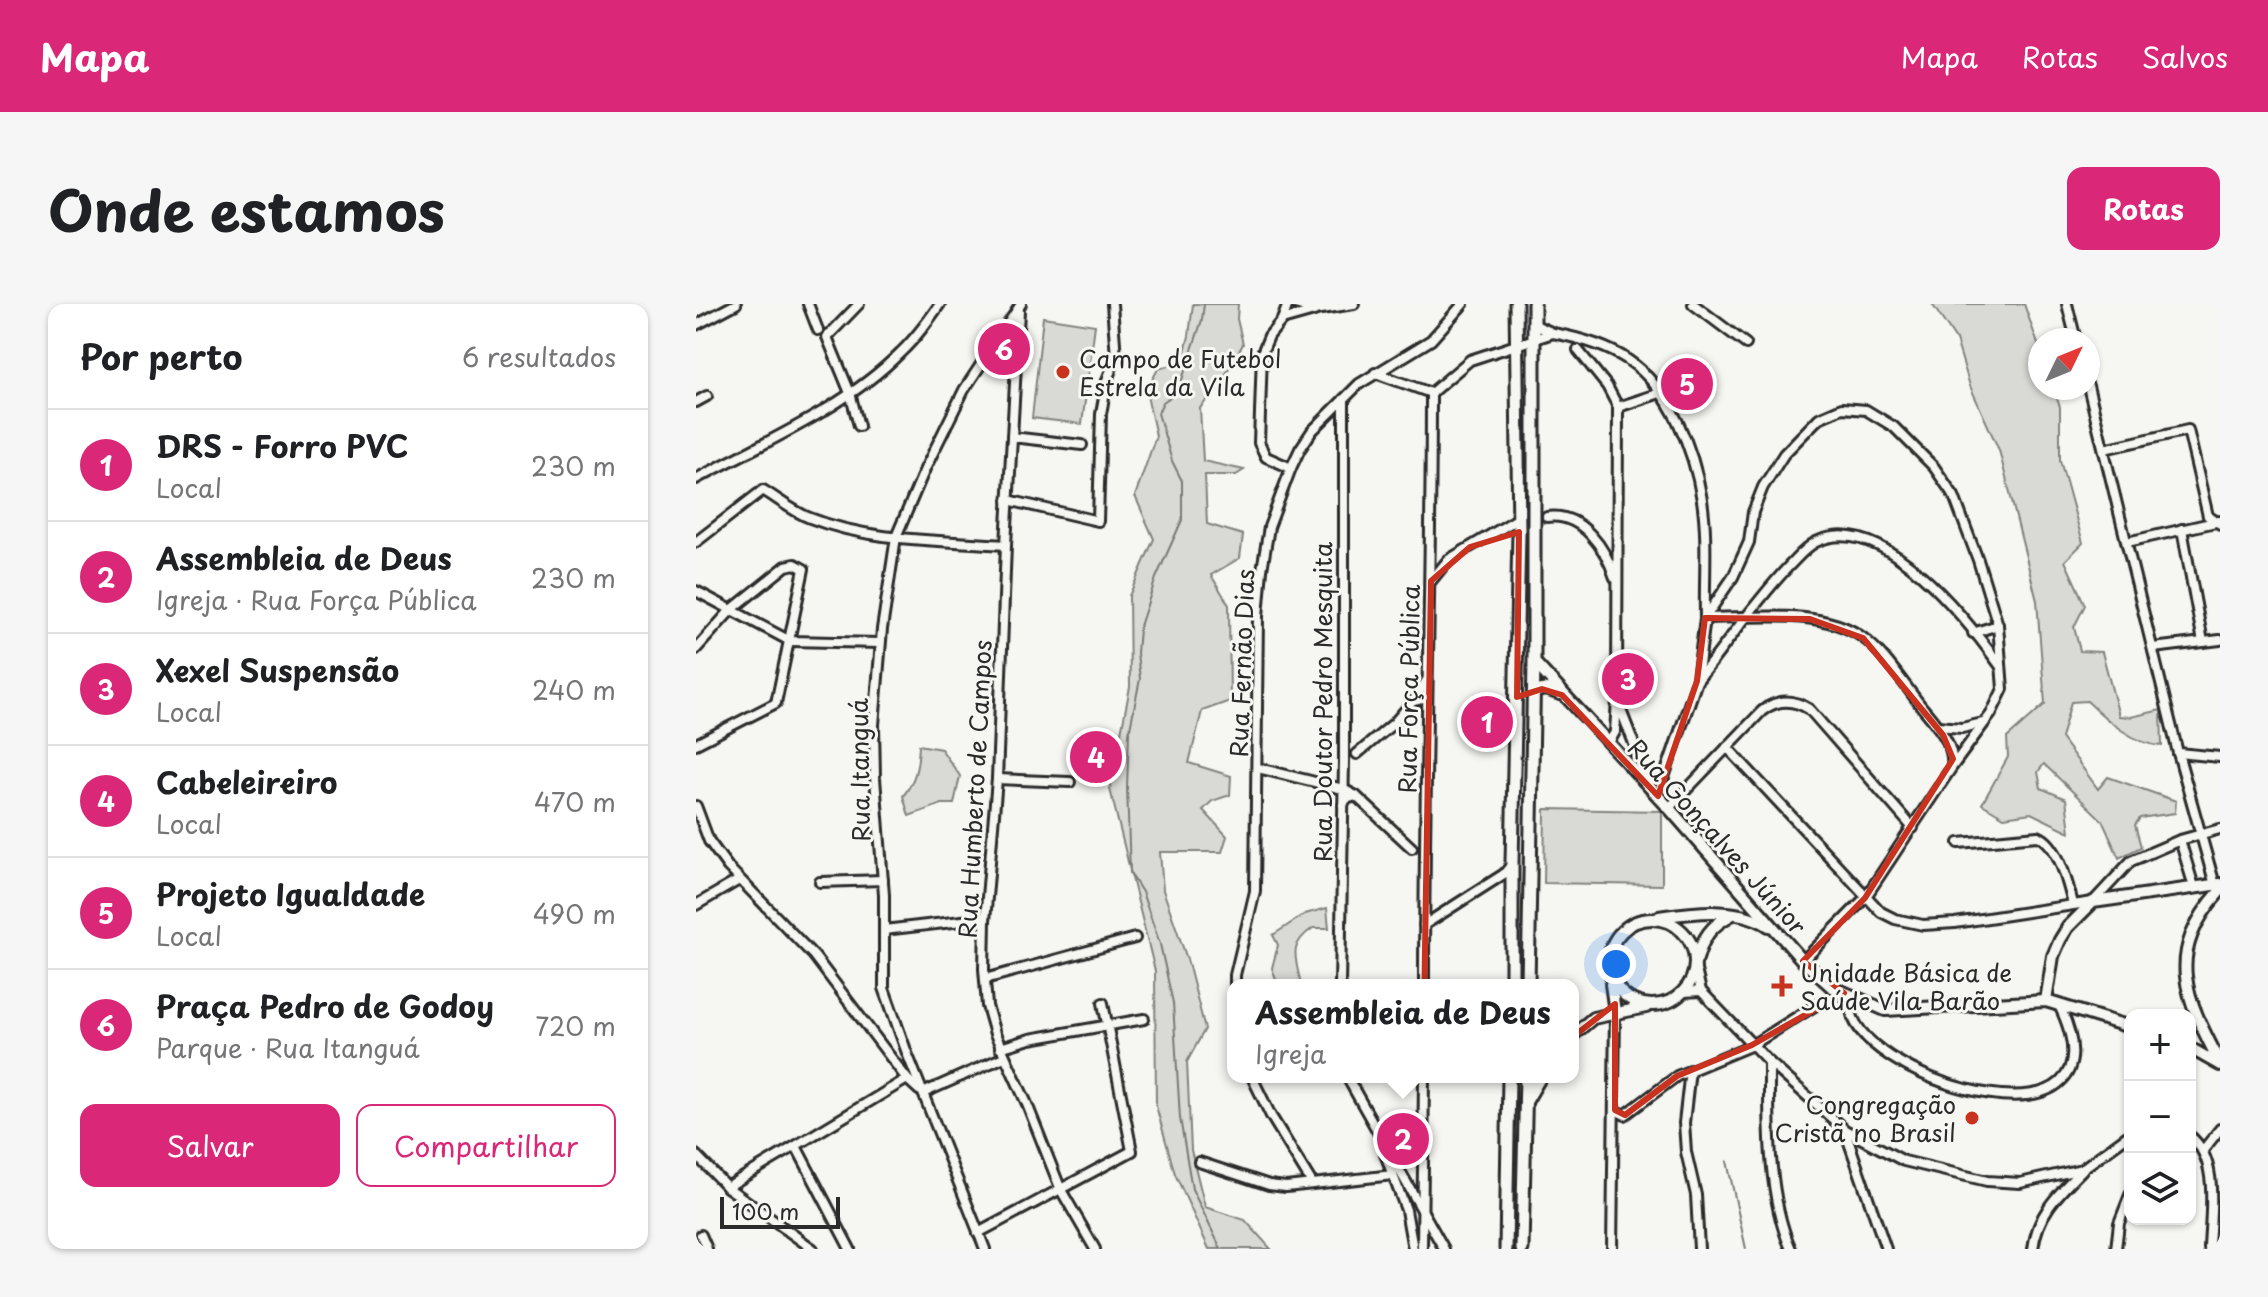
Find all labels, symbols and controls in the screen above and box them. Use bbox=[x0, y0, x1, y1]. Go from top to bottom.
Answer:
text: Mapa bbox=[40, 28, 150, 85]
text: Mapa bbox=[1901, 35, 1978, 78]
text: Rotas bbox=[2022, 35, 2098, 78]
text: Salvos bbox=[2142, 35, 2228, 78]
text: Onde estamos bbox=[48, 166, 445, 251]
button: Rotas bbox=[2067, 167, 2220, 250]
pin: 6 bbox=[978, 319, 1030, 379]
north arrow bbox=[2028, 328, 2100, 400]
text: Por perto bbox=[80, 330, 242, 382]
text: 6 resultados bbox=[462, 337, 616, 376]
place label: Campo de Futebol Estrela da Vila bbox=[1079, 340, 1281, 404]
pin: 5 bbox=[1661, 354, 1713, 414]
marker: Campo de Futebol Estrela da Vila bbox=[1054, 363, 1072, 381]
text: DRS - Forro PVC bbox=[156, 423, 408, 468]
text: 1 bbox=[100, 446, 112, 485]
text: 230 m bbox=[531, 446, 616, 485]
text: Local bbox=[156, 468, 222, 507]
text: Assembleia de Deus bbox=[156, 535, 452, 580]
street label: Rua Doutor Pedro Mesquita bbox=[1304, 542, 1340, 862]
text: 2 bbox=[97, 558, 115, 597]
text: 230 m bbox=[531, 558, 616, 597]
street label: Rua Fernão Dias bbox=[1220, 568, 1262, 758]
text: Igreja · Rua Força Pública bbox=[156, 580, 477, 619]
street label: Rua Força Pública bbox=[1388, 584, 1428, 794]
street label: Rua Humberto de Campos bbox=[948, 639, 1000, 939]
text: Xexel Suspensão bbox=[156, 647, 399, 692]
pin: 3 bbox=[1602, 649, 1654, 709]
text: 3 bbox=[97, 670, 115, 709]
text: 240 m bbox=[532, 670, 616, 709]
text: Local bbox=[156, 692, 222, 731]
pin: 1 bbox=[1461, 692, 1513, 752]
street label: Rua Itanguá bbox=[840, 698, 878, 842]
pin: 4 bbox=[1070, 727, 1122, 787]
street label: Rua Gonçalves Júnior bbox=[1620, 730, 1816, 942]
text: Cabeleireiro bbox=[156, 759, 338, 804]
text: 4 bbox=[97, 782, 115, 821]
text: 470 m bbox=[534, 782, 616, 821]
text: Local bbox=[156, 804, 222, 843]
text: Projeto Igualdade bbox=[156, 871, 425, 916]
text: 5 bbox=[98, 894, 114, 933]
text: 490 m bbox=[533, 894, 616, 933]
text: Local bbox=[156, 916, 222, 955]
your location bbox=[1596, 944, 1636, 984]
place label: Unidade Básica de Saúde Vila Barão bbox=[1800, 954, 2012, 1018]
marker: Unidade Básica de Saúde Vila Barão bbox=[1771, 975, 1793, 997]
popup bbox=[1227, 979, 1579, 1083]
text: Praça Pedro de Godoy bbox=[156, 983, 494, 1028]
text: Assembleia de Deus bbox=[1255, 989, 1551, 1034]
text: 6 bbox=[97, 1006, 115, 1045]
text: 720 m bbox=[535, 1006, 616, 1045]
map controls bbox=[2124, 1009, 2196, 1225]
button: + bbox=[2124, 1009, 2196, 1081]
text: Parque · Rua Itanguá bbox=[156, 1028, 420, 1067]
text: Igreja bbox=[1255, 1034, 1326, 1073]
button: − bbox=[2124, 1081, 2196, 1153]
place label: Congregação Cristã no Brasil bbox=[1775, 1086, 1956, 1150]
button: Salvar bbox=[80, 1104, 340, 1187]
button: Compartilhar bbox=[356, 1104, 616, 1187]
pin: 2 bbox=[1377, 1109, 1429, 1169]
marker: Congregação Cristã no Brasil bbox=[1963, 1109, 1981, 1127]
button: layers bbox=[2124, 1153, 2196, 1225]
scale bar bbox=[720, 1193, 840, 1229]
text: 100 m bbox=[732, 1194, 799, 1227]

